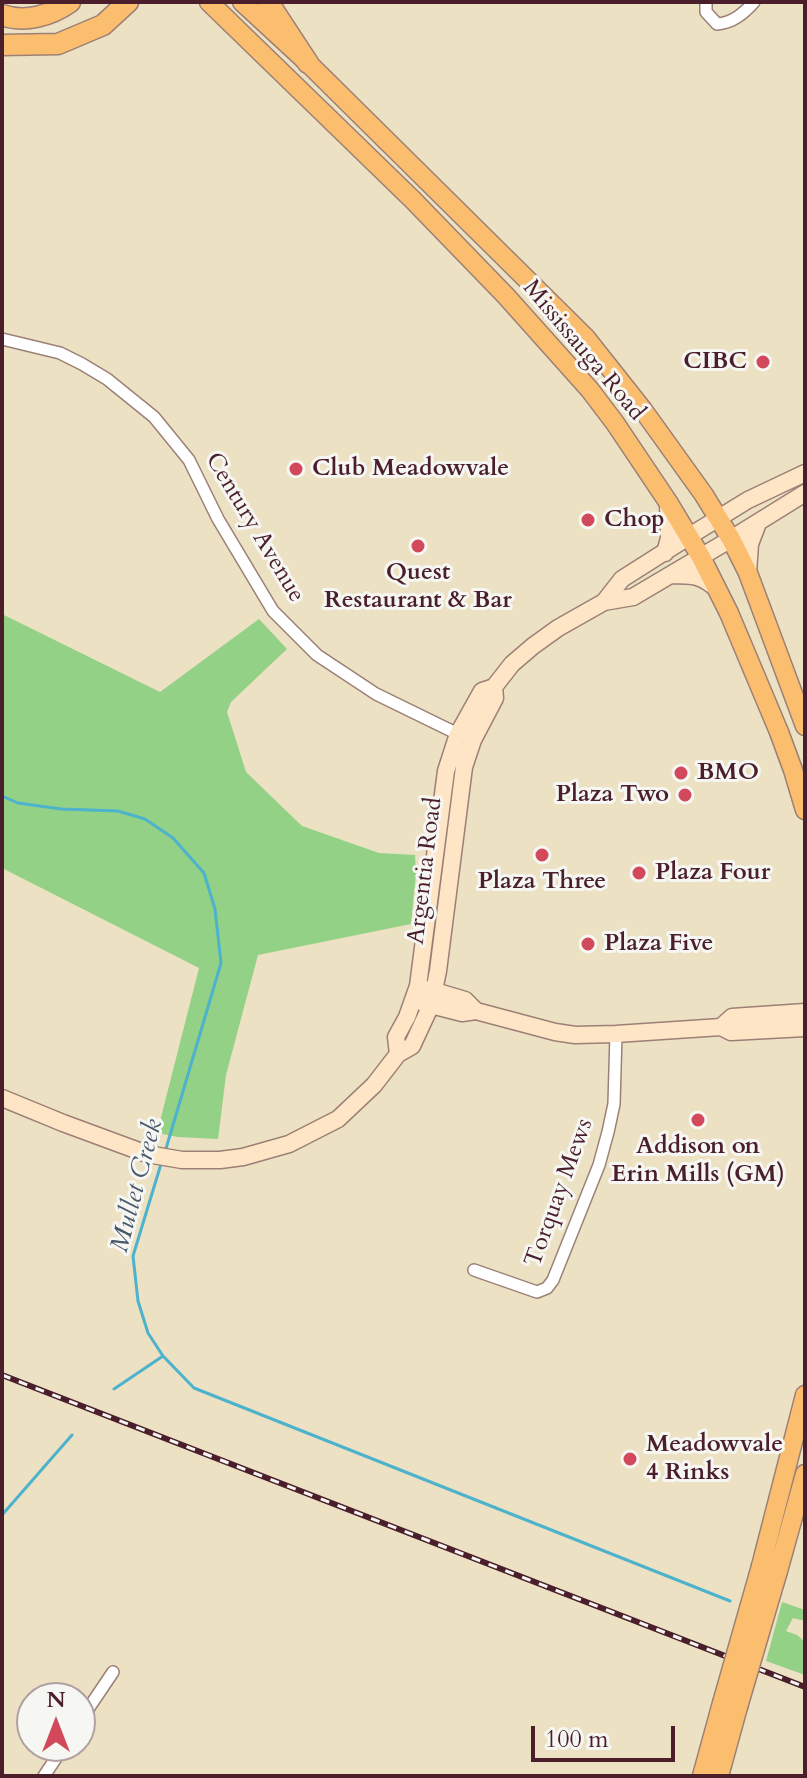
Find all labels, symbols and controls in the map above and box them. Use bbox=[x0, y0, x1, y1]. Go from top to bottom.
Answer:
street label: Mississauga Road bbox=[516, 275, 650, 427]
place label: CIBC bbox=[683, 348, 747, 376]
marker: CIBC bbox=[754, 353, 772, 371]
street label: Century Avenue bbox=[198, 448, 310, 608]
place label: Club Meadowvale bbox=[312, 455, 509, 483]
marker: Club Meadowvale bbox=[287, 460, 305, 478]
place label: Chop bbox=[604, 506, 665, 534]
marker: Chop bbox=[579, 511, 597, 529]
marker: Quest Restaurant & Bar bbox=[409, 537, 427, 555]
place label: Quest Restaurant & Bar bbox=[324, 559, 512, 615]
place label: BMO bbox=[697, 759, 759, 787]
marker: BMO bbox=[672, 764, 690, 782]
place label: Plaza Two bbox=[556, 781, 669, 809]
marker: Plaza Two bbox=[676, 786, 694, 804]
street label: Argentia Road bbox=[403, 796, 449, 946]
marker: Plaza Three bbox=[533, 846, 551, 864]
place label: Plaza Four bbox=[655, 859, 770, 887]
marker: Plaza Four bbox=[630, 864, 648, 882]
place label: Plaza Three bbox=[478, 868, 606, 896]
place label: Plaza Five bbox=[604, 930, 713, 958]
marker: Plaza Five bbox=[579, 935, 597, 953]
marker: Addison on Erin Mills (GM) bbox=[689, 1111, 707, 1129]
street label: Torquay Mews bbox=[520, 1115, 600, 1271]
water label: Mullet Creek bbox=[105, 1116, 171, 1256]
place label: Addison on Erin Mills (GM) bbox=[611, 1133, 785, 1189]
place label: Meadowvale 4 Rinks bbox=[646, 1431, 783, 1487]
marker: Meadowvale 4 Rinks bbox=[621, 1450, 639, 1468]
north arrow bbox=[16, 1682, 96, 1762]
text: N bbox=[46, 1685, 66, 1715]
scale bar bbox=[535, 1710, 679, 1760]
text: 100 m bbox=[545, 1723, 609, 1756]

